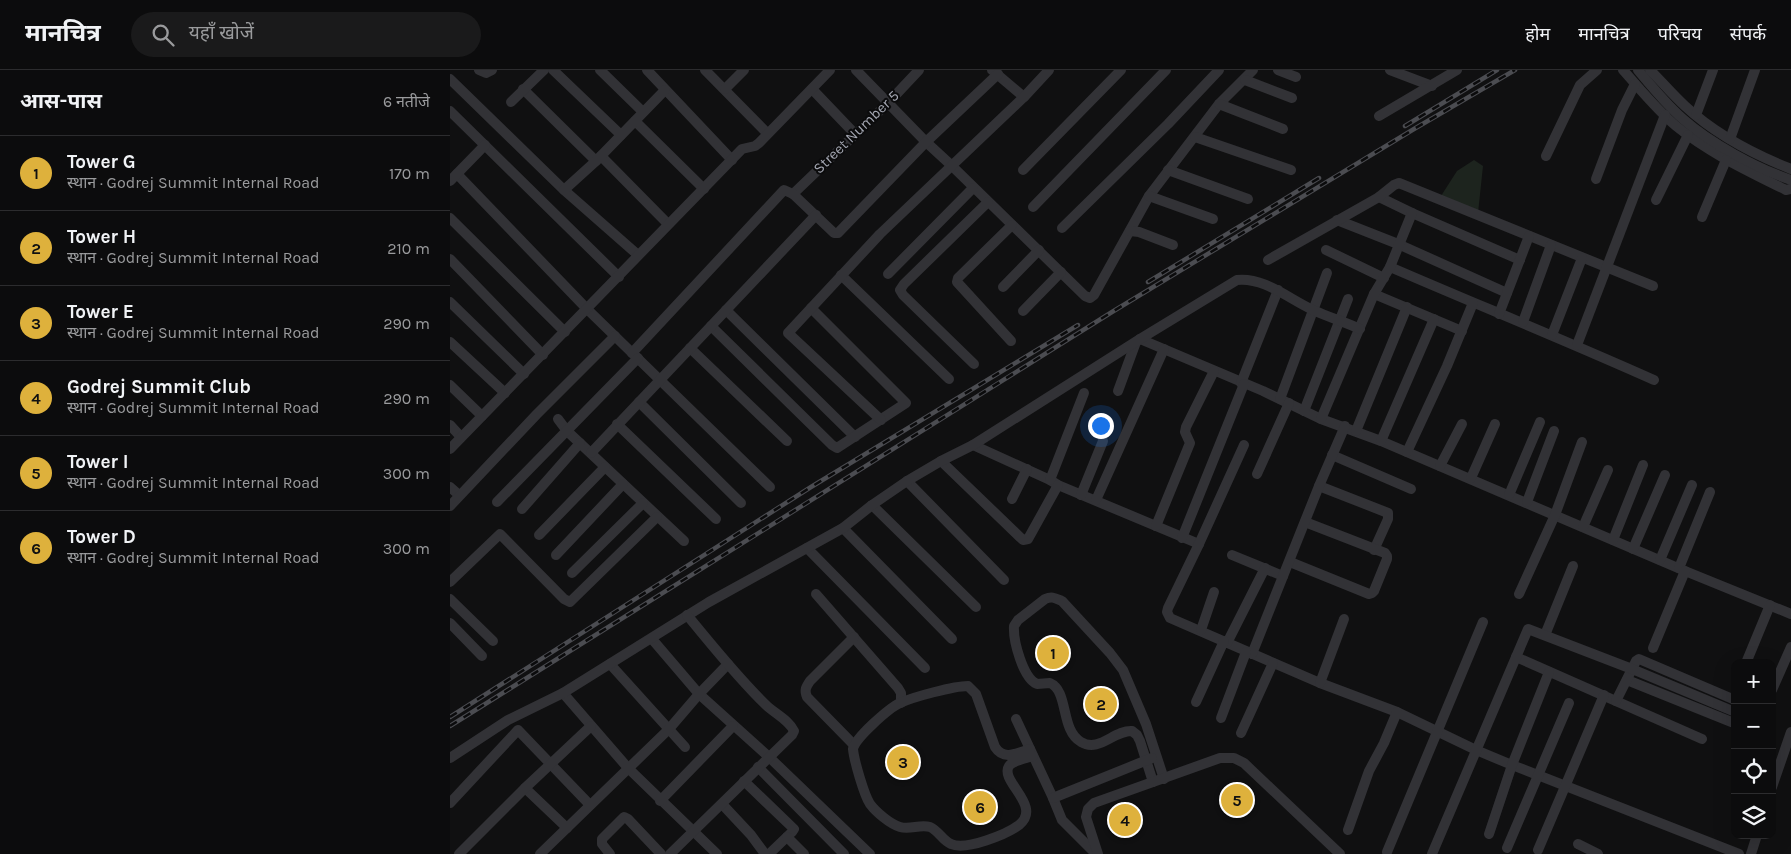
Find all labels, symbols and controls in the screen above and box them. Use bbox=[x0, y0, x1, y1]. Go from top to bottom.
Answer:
search box bbox=[131, 12, 481, 57]
text: मानचित्र bbox=[25, 19, 101, 47]
icon: search bbox=[149, 21, 177, 49]
text: यहाँ खोजें bbox=[189, 22, 254, 44]
text: होम bbox=[1525, 23, 1550, 45]
text: मानचित्र bbox=[1578, 23, 1630, 45]
text: परिचय bbox=[1658, 23, 1702, 45]
text: संपर्क bbox=[1730, 23, 1766, 45]
street label: Street Number 5 bbox=[809, 87, 903, 177]
text: आस-पास bbox=[20, 89, 102, 113]
text: 6 नतीजे bbox=[383, 92, 430, 111]
text: Tower G bbox=[67, 151, 136, 173]
text: 1 bbox=[33, 164, 39, 183]
text: 170 m bbox=[389, 164, 430, 183]
text: स्थान · Godrej Summit Internal Road bbox=[67, 173, 320, 192]
text: Tower H bbox=[67, 226, 136, 248]
text: 2 bbox=[31, 239, 41, 258]
text: 210 m bbox=[387, 239, 430, 258]
text: स्थान · Godrej Summit Internal Road bbox=[67, 248, 320, 267]
text: Tower E bbox=[67, 301, 134, 323]
text: 3 bbox=[31, 314, 41, 333]
text: 290 m bbox=[383, 314, 430, 333]
text: स्थान · Godrej Summit Internal Road bbox=[67, 323, 320, 342]
text: Godrej Summit Club bbox=[67, 376, 251, 398]
text: 4 bbox=[31, 389, 41, 408]
text: 290 m bbox=[383, 389, 430, 408]
text: स्थान · Godrej Summit Internal Road bbox=[67, 398, 320, 417]
your location bbox=[1088, 413, 1114, 439]
text: Tower I bbox=[67, 451, 129, 473]
text: 5 bbox=[31, 464, 41, 483]
text: 300 m bbox=[383, 464, 430, 483]
text: स्थान · Godrej Summit Internal Road bbox=[67, 473, 320, 492]
text: Tower D bbox=[67, 526, 136, 548]
text: 6 bbox=[31, 539, 41, 558]
text: 300 m bbox=[383, 539, 430, 558]
text: स्थान · Godrej Summit Internal Road bbox=[67, 548, 320, 567]
pin: 1 bbox=[1037, 634, 1069, 672]
map controls bbox=[1731, 659, 1776, 839]
button: + bbox=[1731, 659, 1776, 704]
pin: 2 bbox=[1085, 685, 1117, 723]
button: − bbox=[1731, 704, 1776, 749]
pin: 3 bbox=[887, 743, 919, 781]
button: locate bbox=[1731, 749, 1776, 794]
pin: 5 bbox=[1221, 781, 1253, 819]
pin: 6 bbox=[964, 788, 996, 826]
button: layers bbox=[1731, 794, 1776, 839]
pin: 4 bbox=[1109, 801, 1141, 839]

